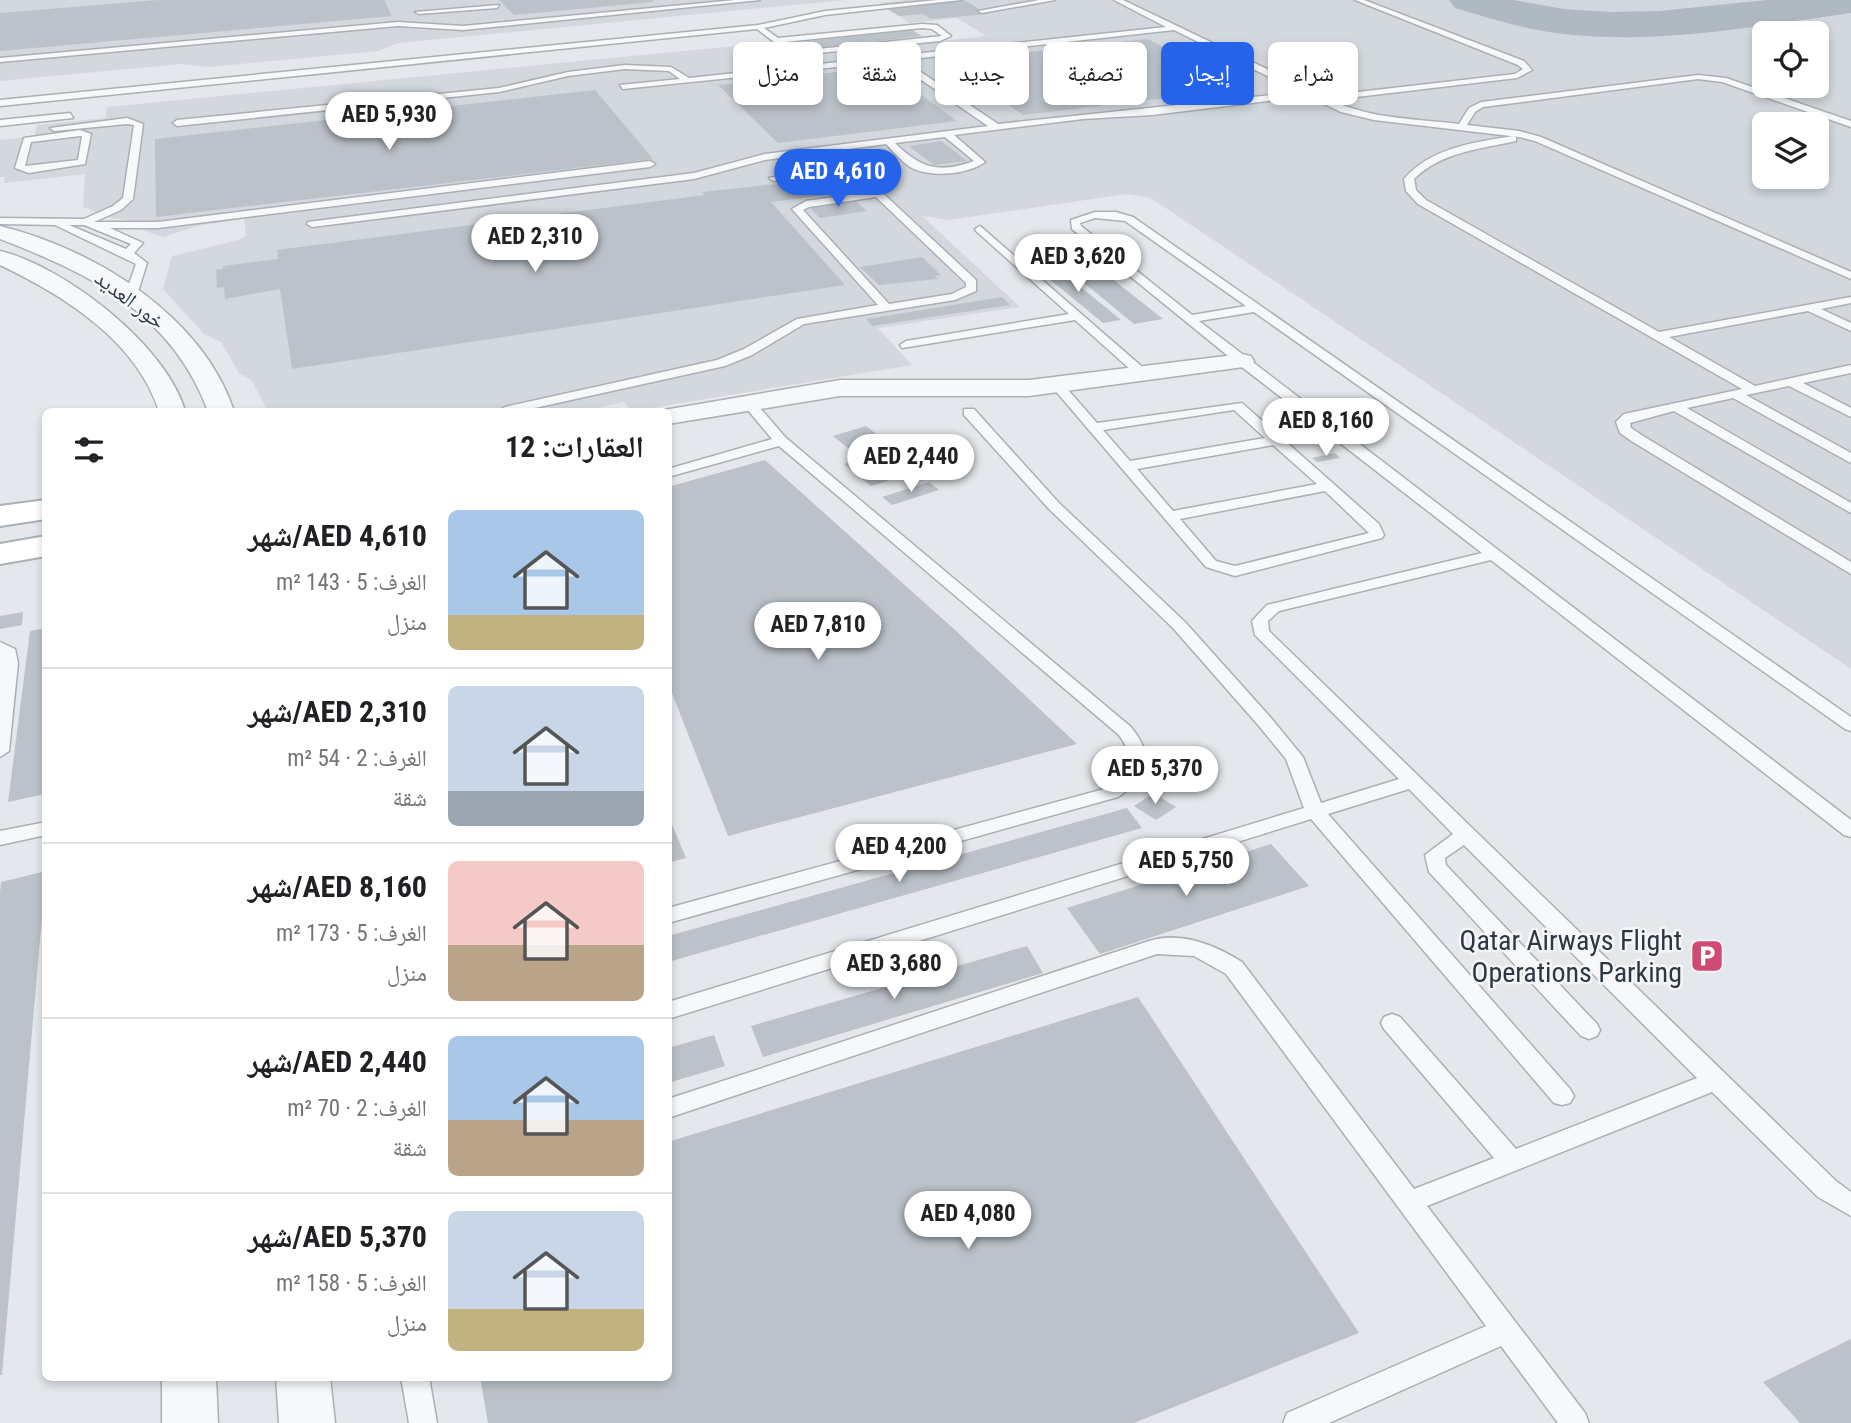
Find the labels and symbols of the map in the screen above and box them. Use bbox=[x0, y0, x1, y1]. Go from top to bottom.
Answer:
pin: AED 5,930 bbox=[309, 92, 469, 152]
pin: AED 4,610 bbox=[758, 150, 918, 209]
pin: AED 2,310 bbox=[455, 215, 615, 274]
pin: AED 3,620 bbox=[998, 234, 1158, 294]
street label: خور العديد bbox=[90, 266, 170, 334]
pin: AED 8,160 bbox=[1246, 398, 1406, 458]
pin: AED 2,440 bbox=[831, 434, 991, 494]
pin: AED 7,810 bbox=[738, 602, 898, 662]
pin: AED 5,370 bbox=[1075, 746, 1235, 806]
pin: AED 4,200 bbox=[819, 824, 979, 884]
pin: AED 5,750 bbox=[1106, 838, 1266, 898]
place label: Qatar Airways Flight Operations Parking bbox=[1460, 924, 1682, 989]
parking icon: Qatar Airways Flight Operations Parking bbox=[1688, 937, 1726, 975]
pin: AED 3,680 bbox=[814, 942, 974, 1001]
pin: AED 4,080 bbox=[888, 1192, 1048, 1251]

